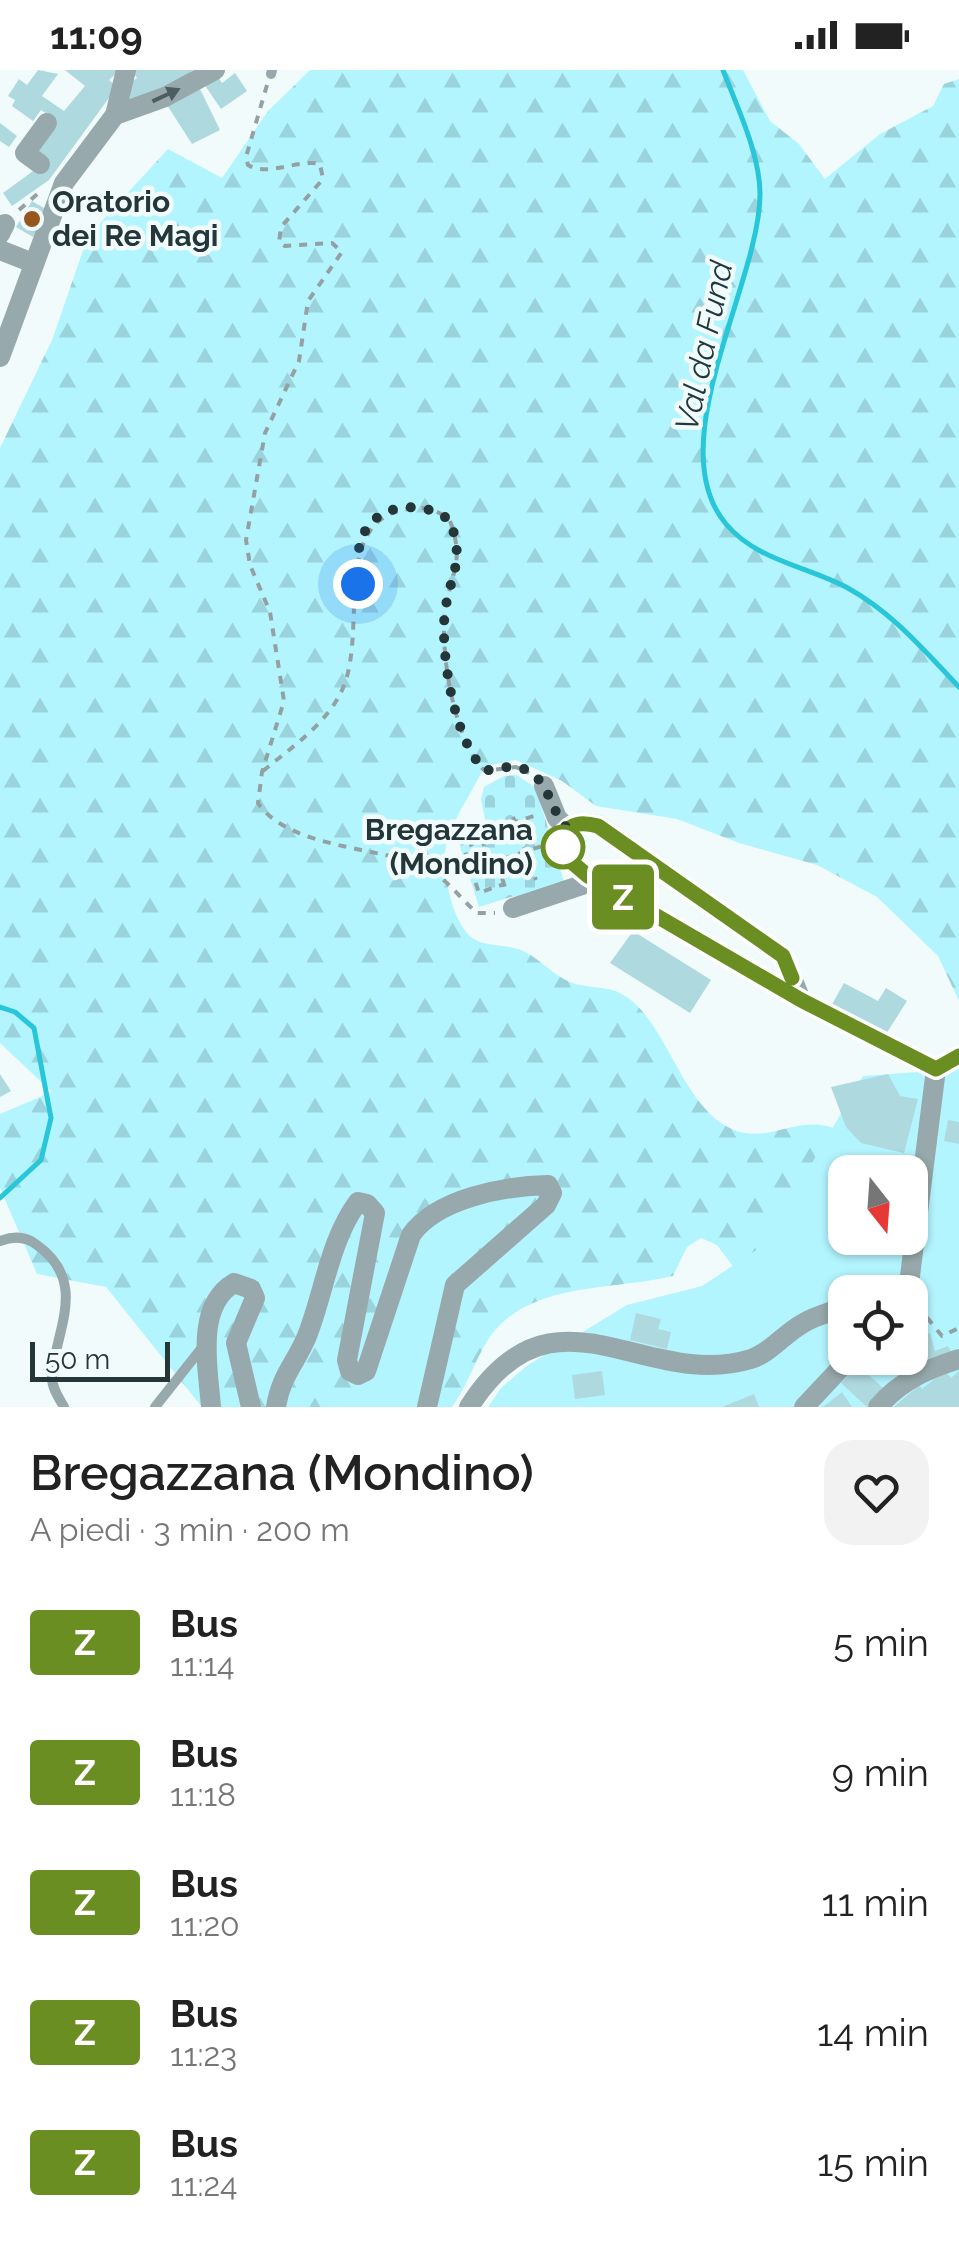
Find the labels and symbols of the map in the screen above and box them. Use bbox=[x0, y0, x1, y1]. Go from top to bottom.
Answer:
one-way arrow bbox=[151, 87, 181, 103]
place label: Oratorio dei Re Magi bbox=[52, 184, 218, 253]
marker: Oratorio dei Re Magi bbox=[21, 208, 43, 230]
water label: Val da Fund bbox=[668, 257, 740, 434]
your location bbox=[333, 559, 383, 609]
place label: Bregazzana (Mondino) bbox=[365, 812, 533, 881]
marker: Bregazzana (Mondino) bbox=[542, 826, 584, 868]
line badge: Z bbox=[590, 864, 656, 930]
north arrow bbox=[828, 1155, 928, 1255]
scale bar bbox=[30, 1337, 170, 1382]

